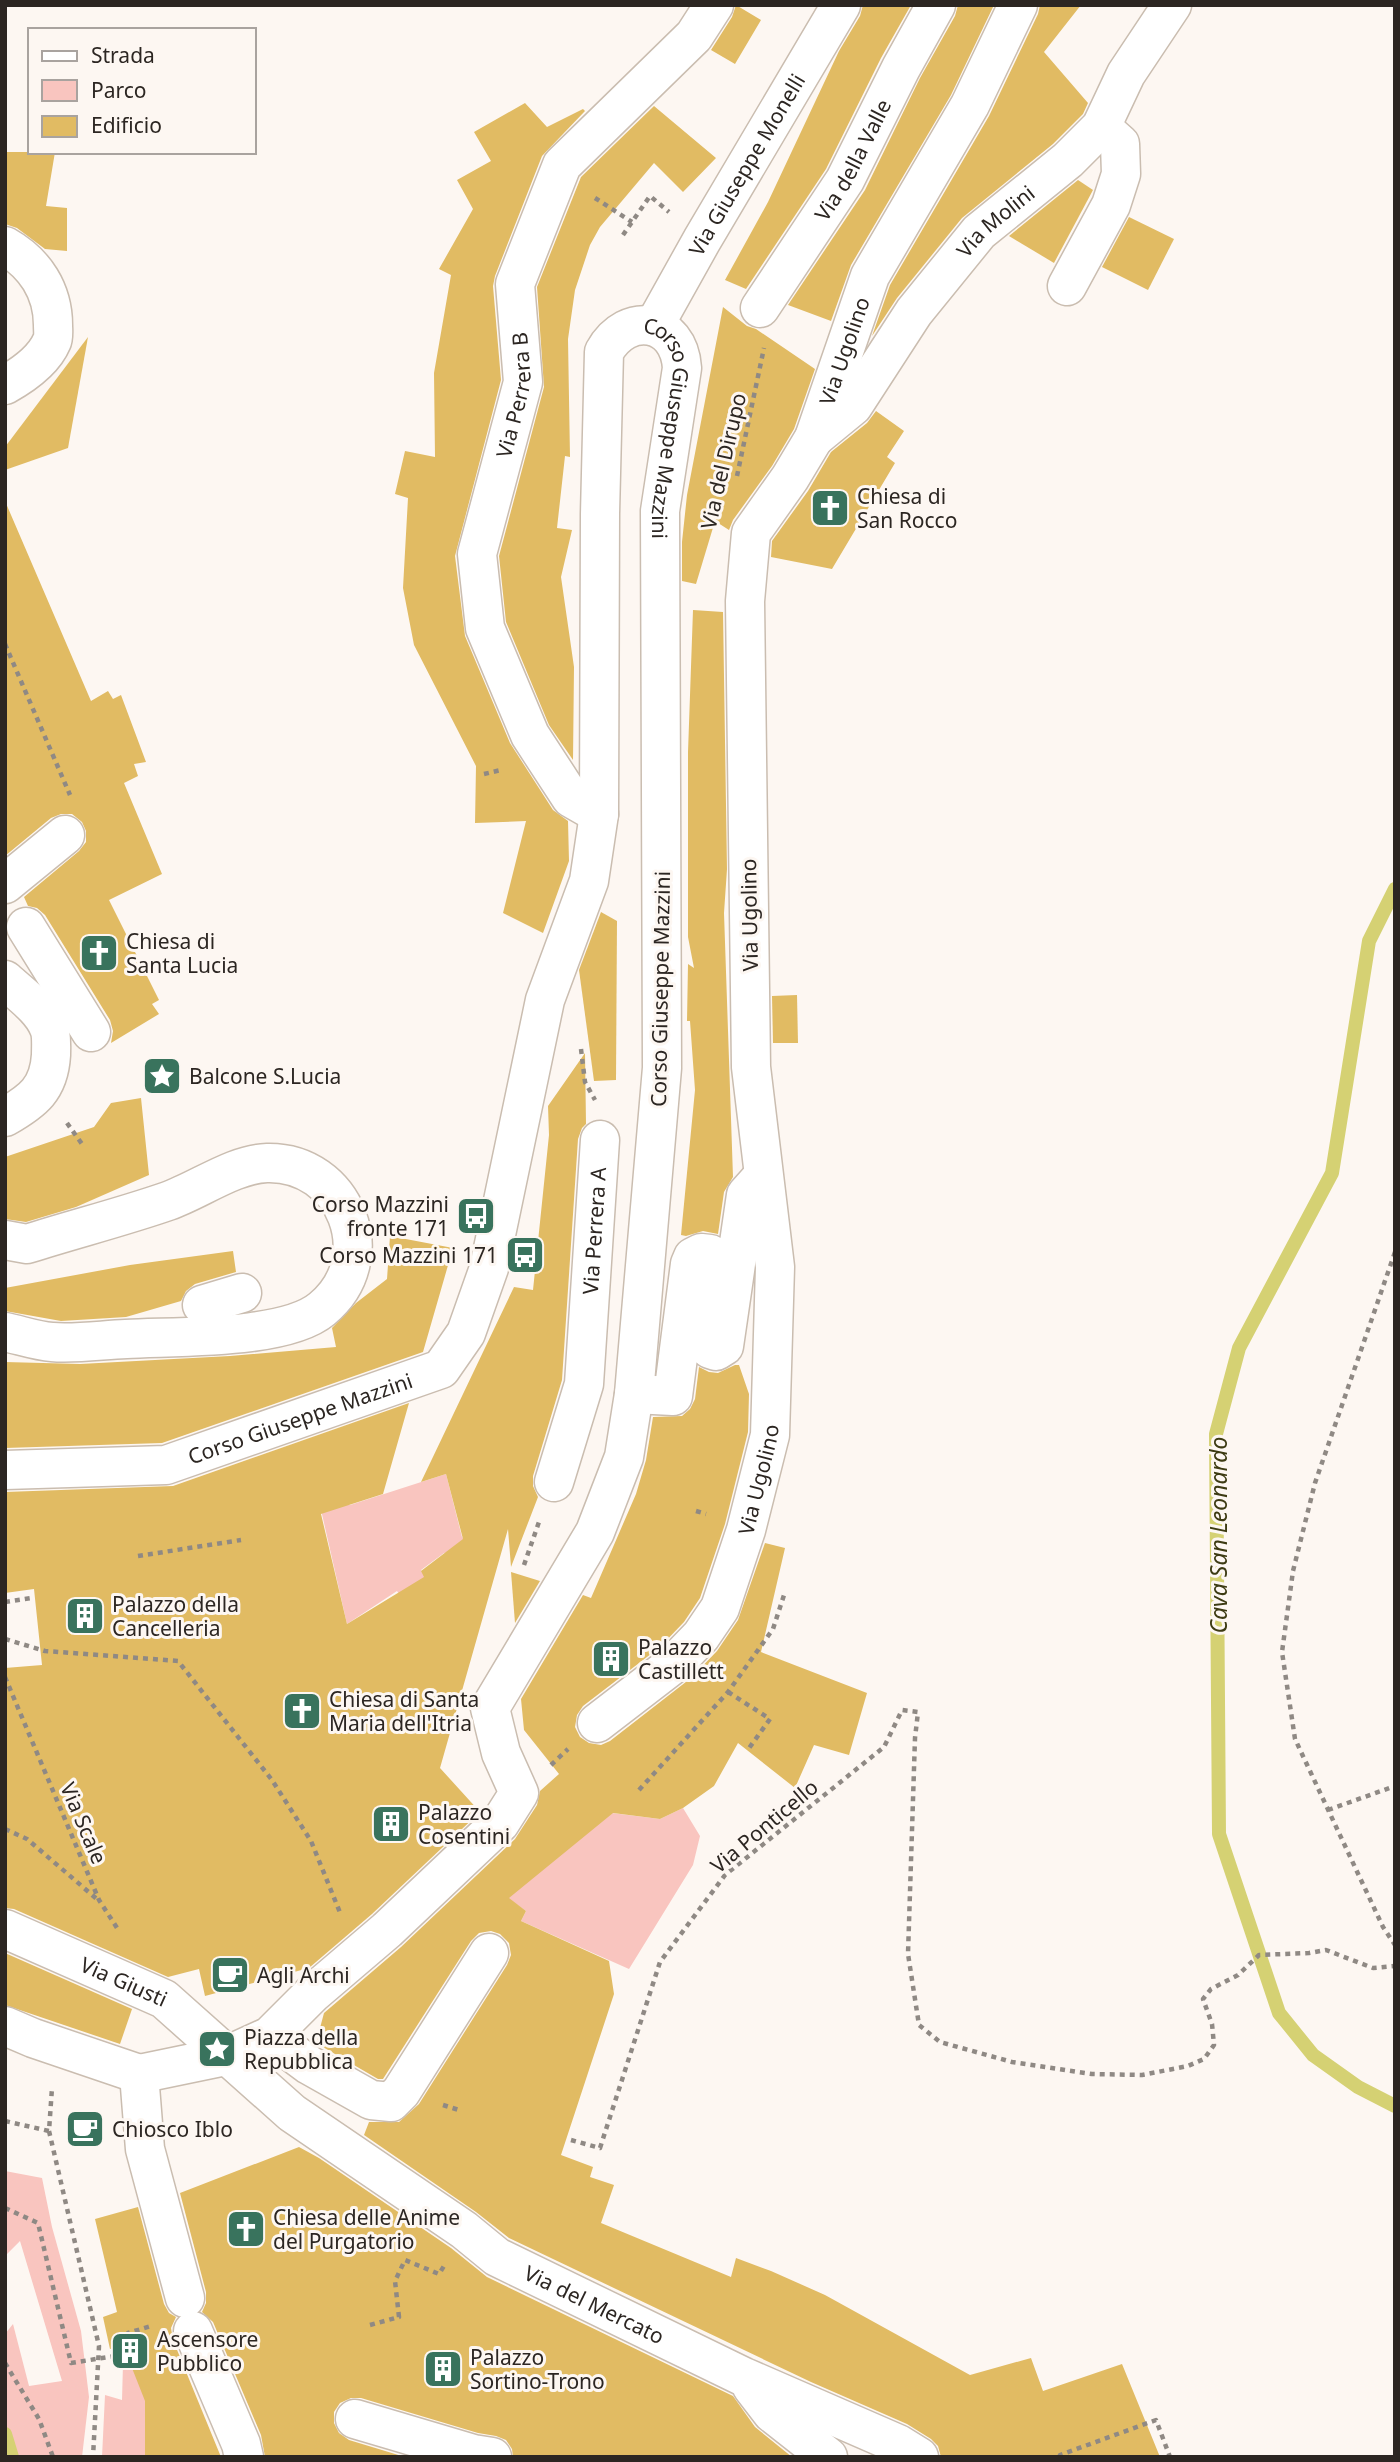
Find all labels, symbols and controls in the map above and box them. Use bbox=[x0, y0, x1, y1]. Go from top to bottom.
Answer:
legend bbox=[28, 28, 256, 154]
text: Strada bbox=[91, 41, 155, 69]
street label: Via Giuseppe Monelli bbox=[682, 68, 811, 261]
text: Parco bbox=[91, 76, 147, 104]
street label: Via della Valle bbox=[808, 94, 897, 226]
text: Edificio bbox=[91, 111, 162, 139]
street label: Via Molini bbox=[950, 179, 1040, 263]
street label: Via Ugolino bbox=[812, 293, 876, 409]
street label: Corso Giuseppe Mazzini bbox=[641, 311, 696, 539]
street label: Via Perrera B bbox=[489, 331, 537, 461]
street label: Via del Dirupo bbox=[694, 390, 752, 532]
place label: Chiesa di San Rocco bbox=[857, 482, 957, 534]
church icon: Chiesa di San Rocco bbox=[809, 487, 851, 529]
street label: Via Ugolino bbox=[734, 858, 764, 972]
street label: Corso Giuseppe Mazzini bbox=[644, 871, 676, 1107]
place label: Chiesa di Santa Lucia bbox=[126, 927, 238, 979]
church icon: Chiesa di Santa Lucia bbox=[78, 932, 120, 974]
place icon: Balcone S.Lucia bbox=[141, 1055, 183, 1097]
place label: Balcone S.Lucia bbox=[189, 1062, 341, 1090]
street label: Via Perrera A bbox=[576, 1166, 612, 1295]
place label: Corso Mazzini fronte 171 bbox=[312, 1190, 449, 1242]
bus stop icon: Corso Mazzini fronte 171 bbox=[455, 1195, 497, 1237]
bus stop icon: Corso Mazzini 171 bbox=[504, 1234, 546, 1276]
place label: Corso Mazzini 171 bbox=[319, 1241, 498, 1269]
street label: Corso Giuseppe Mazzini bbox=[184, 1366, 416, 1470]
street label: Via Ugolino bbox=[731, 1424, 784, 1538]
water label: Cava San Leonardo bbox=[1202, 1436, 1234, 1634]
place label: Palazzo della Cancelleria bbox=[112, 1590, 239, 1642]
building icon: Palazzo della Cancelleria bbox=[64, 1595, 106, 1637]
place label: Palazzo Castillett bbox=[638, 1633, 724, 1685]
building icon: Palazzo Castillett bbox=[590, 1638, 632, 1680]
place label: Chiesa di Santa Maria dell'Itria bbox=[329, 1685, 479, 1737]
church icon: Chiesa di Santa Maria dell'Itria bbox=[281, 1690, 323, 1732]
street label: Via Ponticello bbox=[704, 1773, 824, 1879]
street label: Via Scale bbox=[54, 1778, 114, 1868]
place label: Palazzo Cosentini bbox=[418, 1798, 510, 1850]
building icon: Palazzo Cosentini bbox=[370, 1803, 412, 1845]
street label: Via Giusti bbox=[76, 1950, 172, 2013]
cafe icon: Agli Archi bbox=[209, 1954, 251, 1996]
place label: Agli Archi bbox=[257, 1961, 350, 1989]
place label: Piazza della Repubblica bbox=[244, 2023, 358, 2075]
place icon: Piazza della Repubblica bbox=[196, 2028, 238, 2070]
cafe icon: Chiosco Iblo bbox=[64, 2108, 106, 2150]
place label: Chiosco Iblo bbox=[112, 2115, 233, 2143]
place label: Chiesa delle Anime del Purgatorio bbox=[273, 2203, 460, 2255]
church icon: Chiesa delle Anime del Purgatorio bbox=[225, 2208, 267, 2250]
street label: Via del Mercato bbox=[520, 2258, 669, 2350]
place label: Ascensore Pubblico bbox=[157, 2325, 258, 2377]
building icon: Ascensore Pubblico bbox=[109, 2330, 151, 2372]
place label: Palazzo Sortino-Trono bbox=[470, 2343, 605, 2395]
building icon: Palazzo Sortino-Trono bbox=[422, 2348, 464, 2390]

